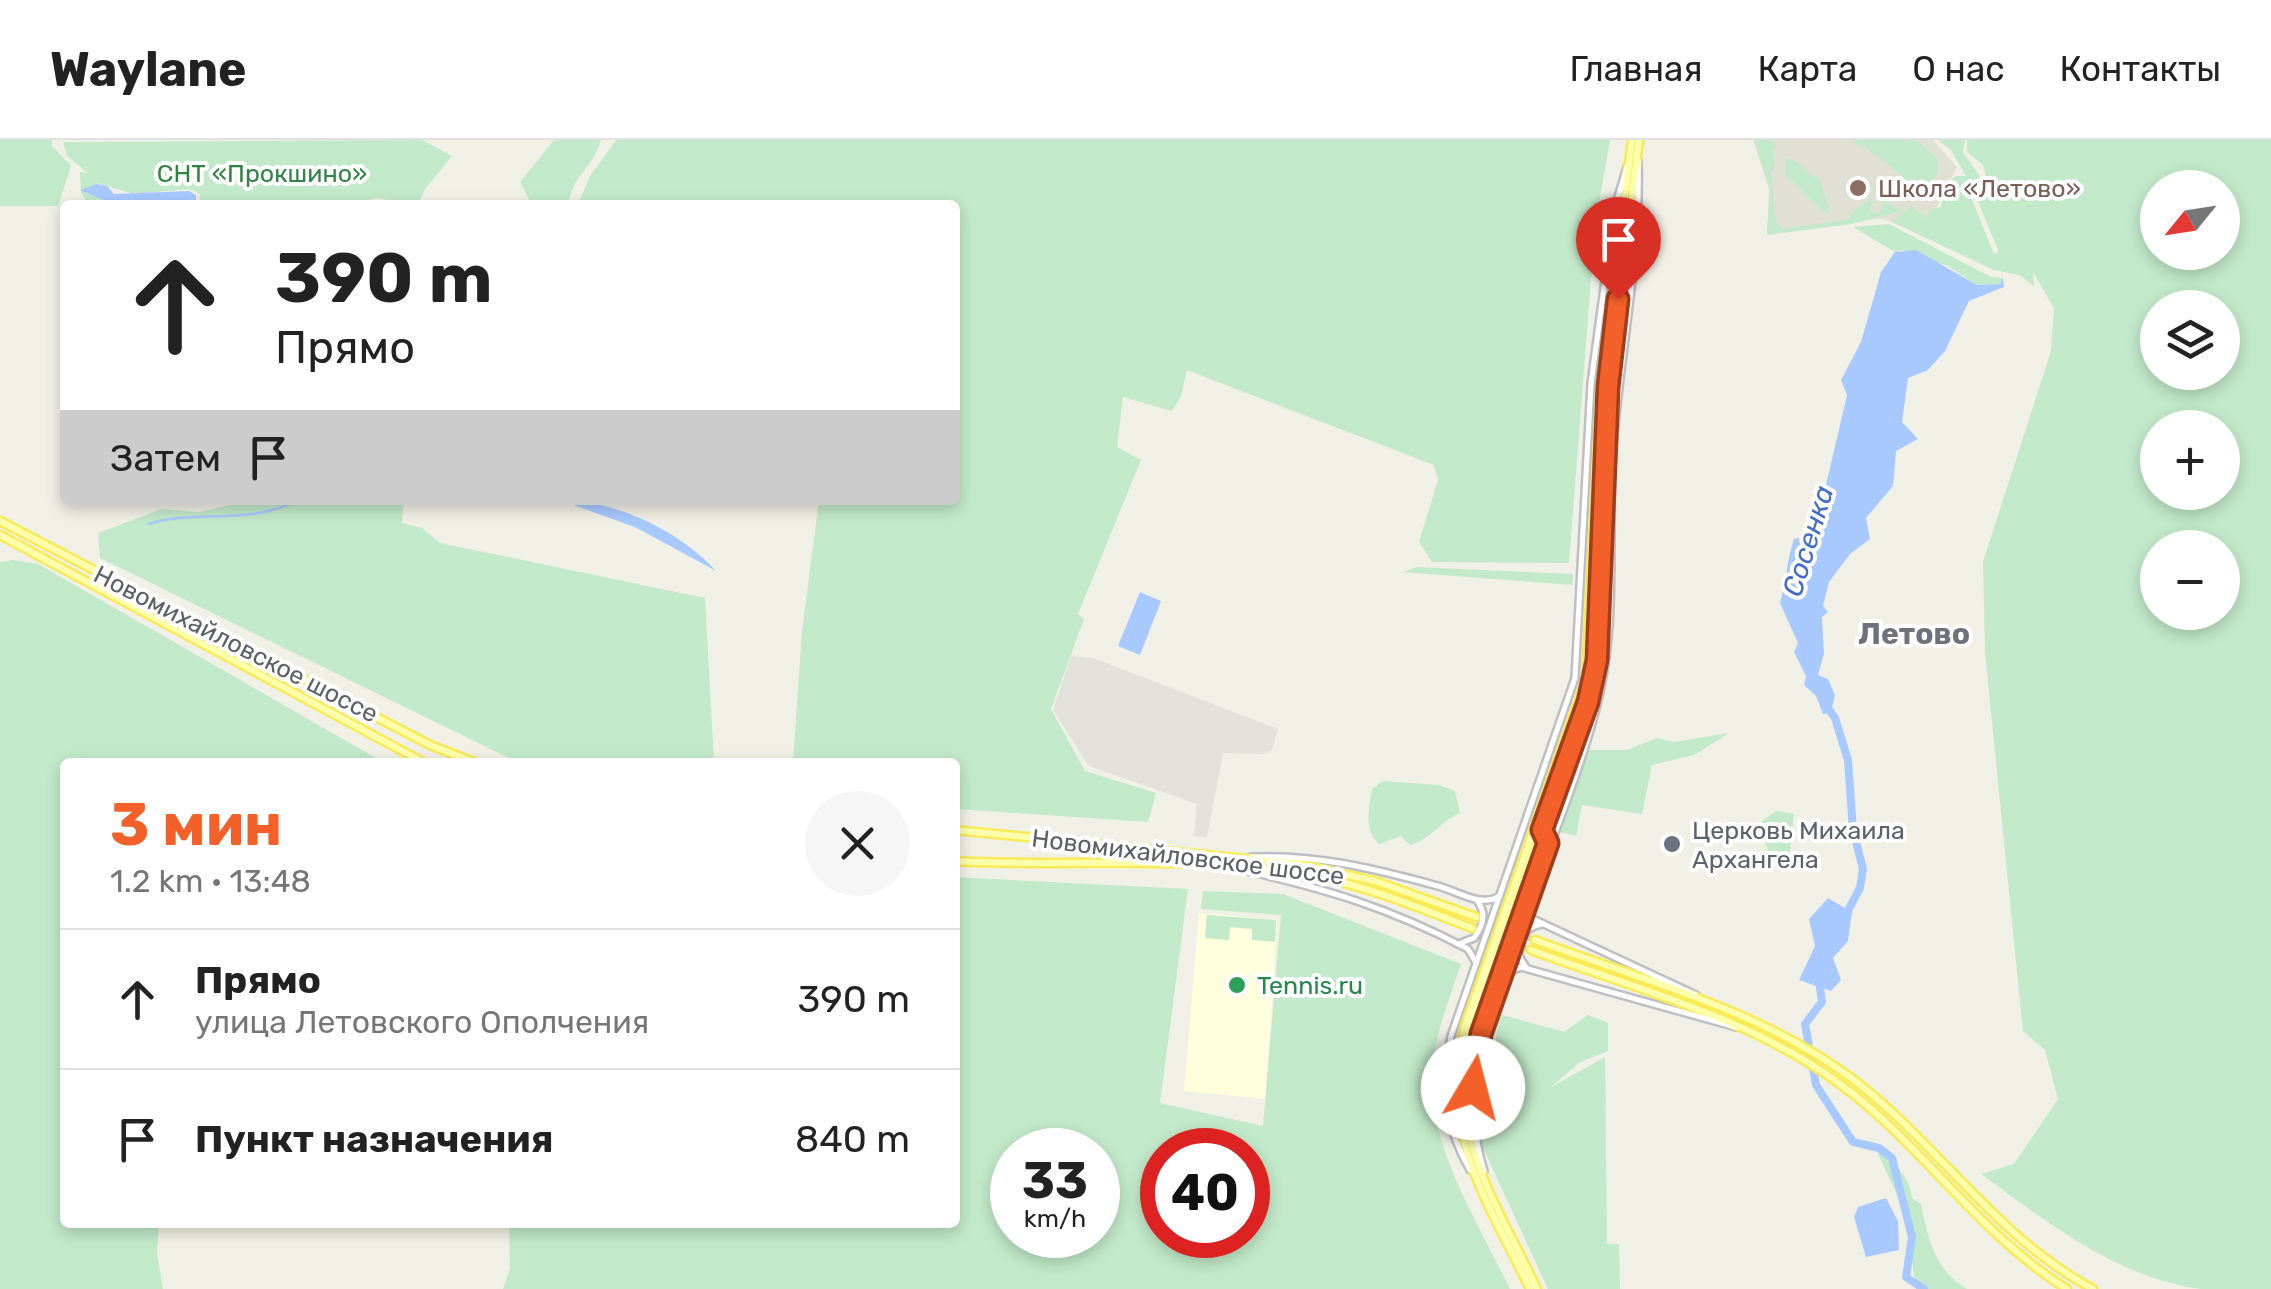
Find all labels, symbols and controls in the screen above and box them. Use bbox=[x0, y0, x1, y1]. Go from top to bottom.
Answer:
text: Waylane bbox=[50, 41, 247, 98]
text: Главная bbox=[1569, 48, 1702, 90]
text: Карта bbox=[1757, 48, 1857, 90]
text: О нас bbox=[1912, 48, 2005, 90]
text: Контакты bbox=[2060, 48, 2221, 90]
park label: СНТ «Прокшино» bbox=[157, 159, 367, 188]
north arrow bbox=[2140, 170, 2240, 270]
map controls bbox=[2140, 170, 2240, 630]
place label: Школа «Летово» bbox=[1878, 174, 2081, 203]
marker: Школа «Летово» bbox=[1847, 177, 1869, 199]
pin bbox=[1576, 197, 1661, 300]
icon: arrive bbox=[1591, 212, 1646, 267]
text: 390 m bbox=[275, 237, 493, 320]
icon: ahead bbox=[110, 240, 240, 370]
button: layers bbox=[2140, 290, 2240, 390]
text: Прямо bbox=[275, 321, 415, 374]
button: + bbox=[2140, 410, 2240, 510]
icon: arrive bbox=[241, 430, 296, 485]
text: Затем bbox=[110, 435, 221, 481]
water label: Сосенка bbox=[1776, 482, 1840, 600]
button: − bbox=[2140, 530, 2240, 630]
street label: Новомихайловское шоссе bbox=[89, 560, 383, 728]
district label: Летово bbox=[1858, 616, 1970, 652]
text: 3 мин bbox=[110, 789, 282, 860]
button: close bbox=[805, 791, 910, 896]
place label: Церковь Михаила Архангела bbox=[1692, 816, 1905, 874]
street label: Новомихайловское шоссе bbox=[1030, 823, 1346, 891]
marker: Церковь Михаила Архангела bbox=[1661, 833, 1683, 855]
text: 1.2 km · 13:48 bbox=[110, 862, 311, 900]
text: Прямо bbox=[195, 957, 321, 1003]
place label: Tennis.ru bbox=[1257, 971, 1363, 1000]
icon: ahead bbox=[110, 972, 165, 1027]
marker: Tennis.ru bbox=[1226, 974, 1248, 996]
text: 390 m bbox=[797, 976, 910, 1022]
text: улица Летовского Ополчения bbox=[195, 1003, 649, 1041]
position arrow bbox=[1421, 1036, 1525, 1140]
icon: arrive bbox=[110, 1112, 165, 1167]
text: Пункт назначения bbox=[195, 1116, 554, 1162]
text: 840 m bbox=[795, 1116, 910, 1162]
speed limit sign: 40 bbox=[1140, 1128, 1270, 1258]
text: 33 bbox=[1022, 1151, 1088, 1211]
text: km/h bbox=[1024, 1204, 1086, 1233]

